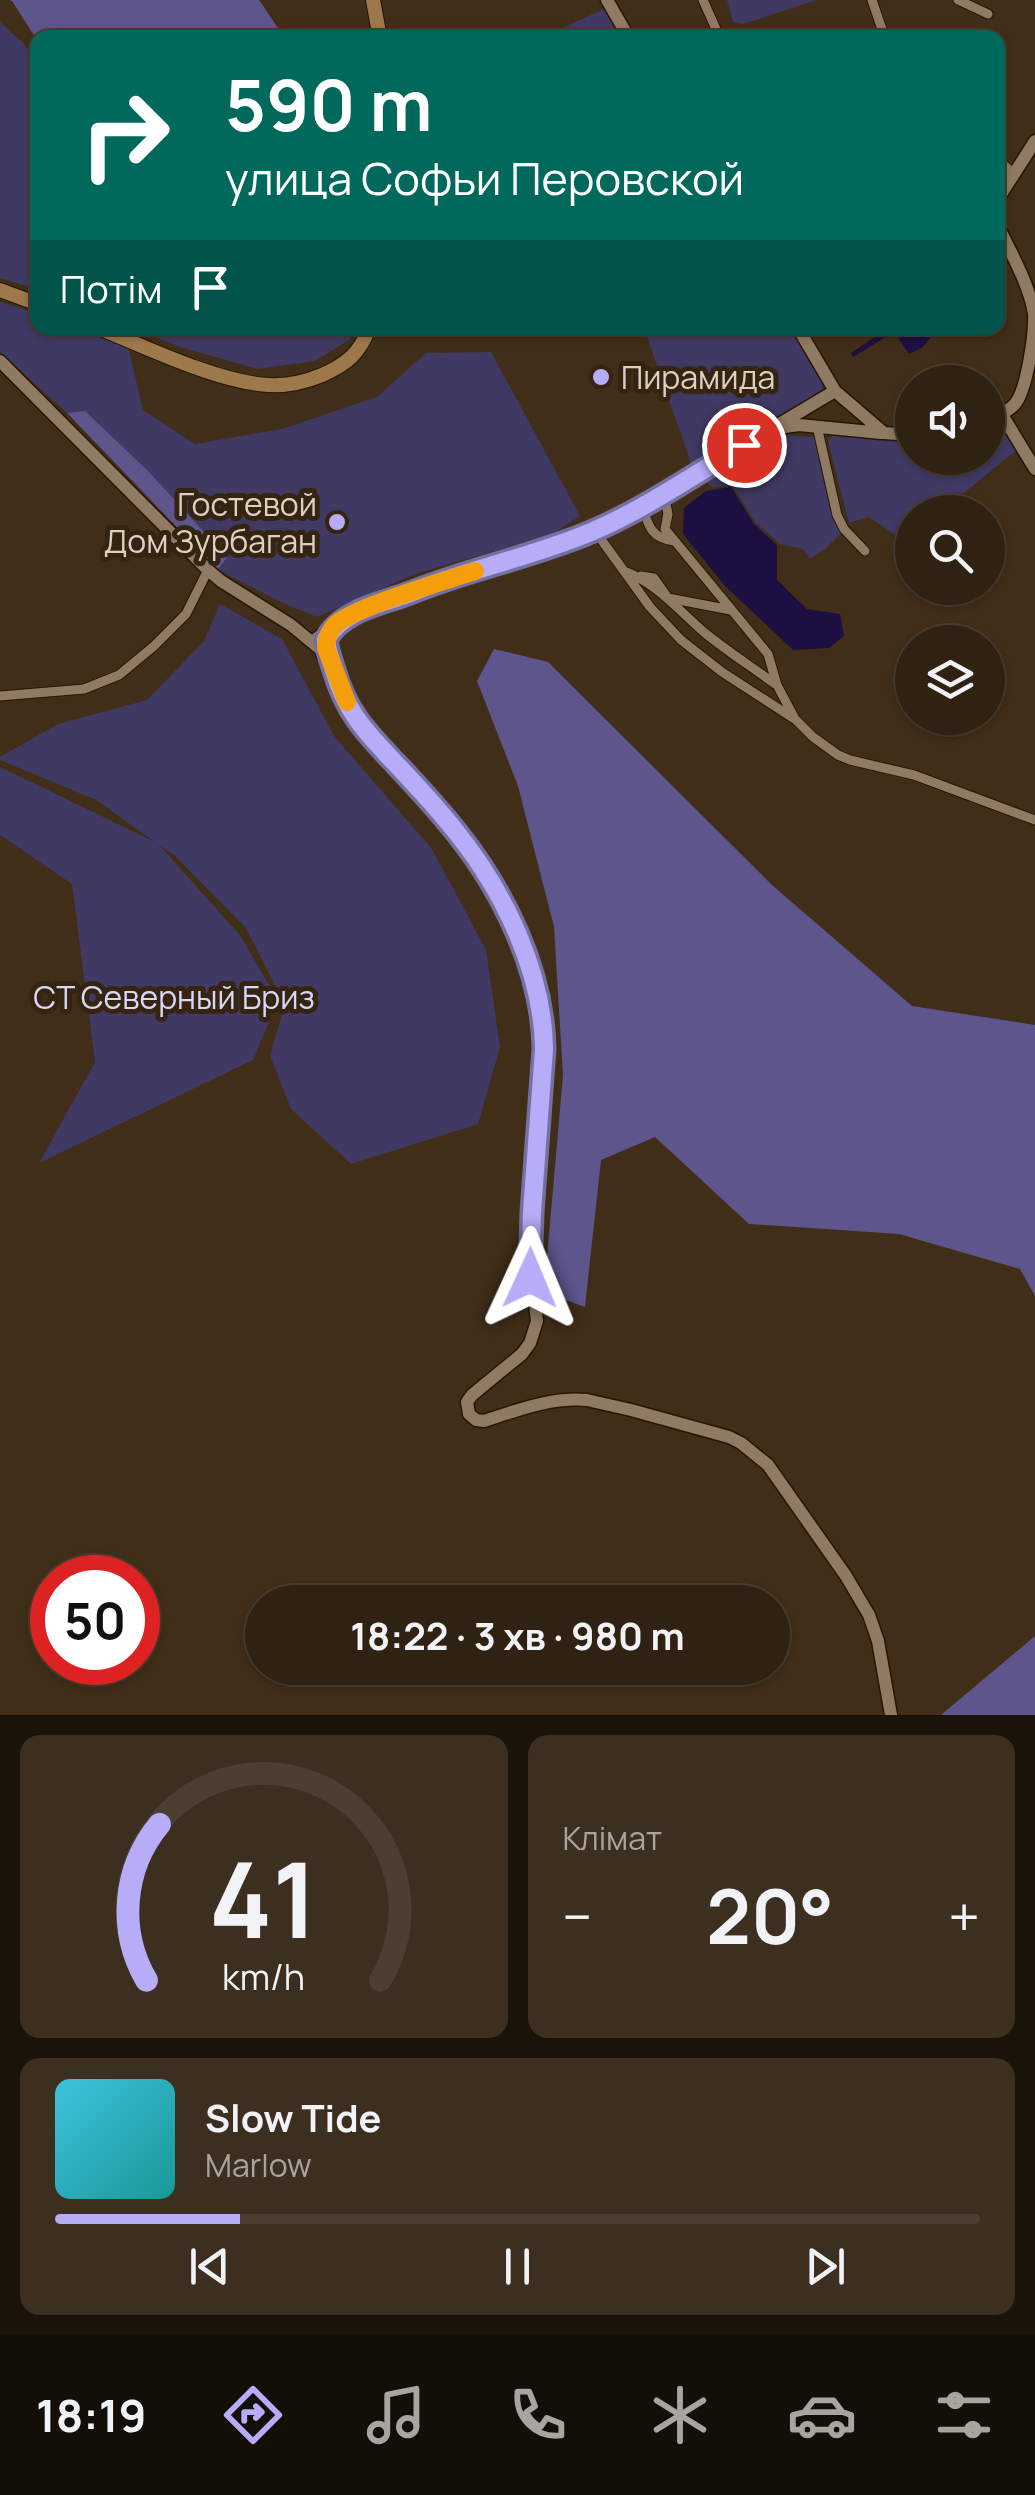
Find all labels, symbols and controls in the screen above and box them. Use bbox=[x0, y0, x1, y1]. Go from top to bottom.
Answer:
text: 590 m bbox=[225, 56, 433, 152]
icon: right bbox=[60, 70, 190, 200]
text: улица Софьи Перовской bbox=[225, 147, 744, 209]
icon: arrive bbox=[183, 260, 238, 315]
text: Потім bbox=[60, 262, 163, 314]
place label: Пирамида bbox=[621, 355, 775, 399]
map controls bbox=[895, 365, 1005, 735]
button: sound bbox=[895, 365, 1005, 475]
marker: Пирамида bbox=[590, 366, 612, 388]
pin bbox=[702, 403, 787, 488]
icon: arrive bbox=[717, 418, 772, 473]
place label: Гостевой Дом Зурбаган bbox=[104, 482, 317, 563]
button: search bbox=[895, 495, 1005, 605]
marker: Гостевой Дом Зурбаган bbox=[326, 511, 348, 533]
button: layers bbox=[895, 625, 1005, 735]
park label: СТ Северный Бриз bbox=[33, 975, 315, 1019]
position arrow bbox=[478, 1226, 582, 1330]
speed limit sign: 50 bbox=[30, 1555, 160, 1685]
text: 18:22 · 3 хв · 980 m bbox=[350, 1609, 685, 1661]
text: Клімат bbox=[563, 1816, 662, 1860]
text: 41 bbox=[209, 1827, 318, 1969]
text: 20° bbox=[706, 1864, 834, 1967]
text: − bbox=[563, 1878, 592, 1954]
text: + bbox=[948, 1878, 980, 1954]
text: km/h bbox=[222, 1952, 305, 2001]
text: Slow Tide bbox=[205, 2091, 382, 2143]
text: Marlow bbox=[205, 2143, 312, 2187]
icon: previous bbox=[182, 2239, 237, 2294]
icon: pause bbox=[490, 2239, 545, 2294]
icon: next bbox=[798, 2239, 853, 2294]
icon: directions bbox=[218, 2380, 288, 2450]
icon: music bbox=[361, 2380, 431, 2450]
icon: phone bbox=[503, 2380, 573, 2450]
icon: climate bbox=[645, 2380, 715, 2450]
icon: car bbox=[787, 2380, 857, 2450]
icon: filters bbox=[929, 2380, 999, 2450]
text: 18:19 bbox=[36, 2384, 146, 2446]

